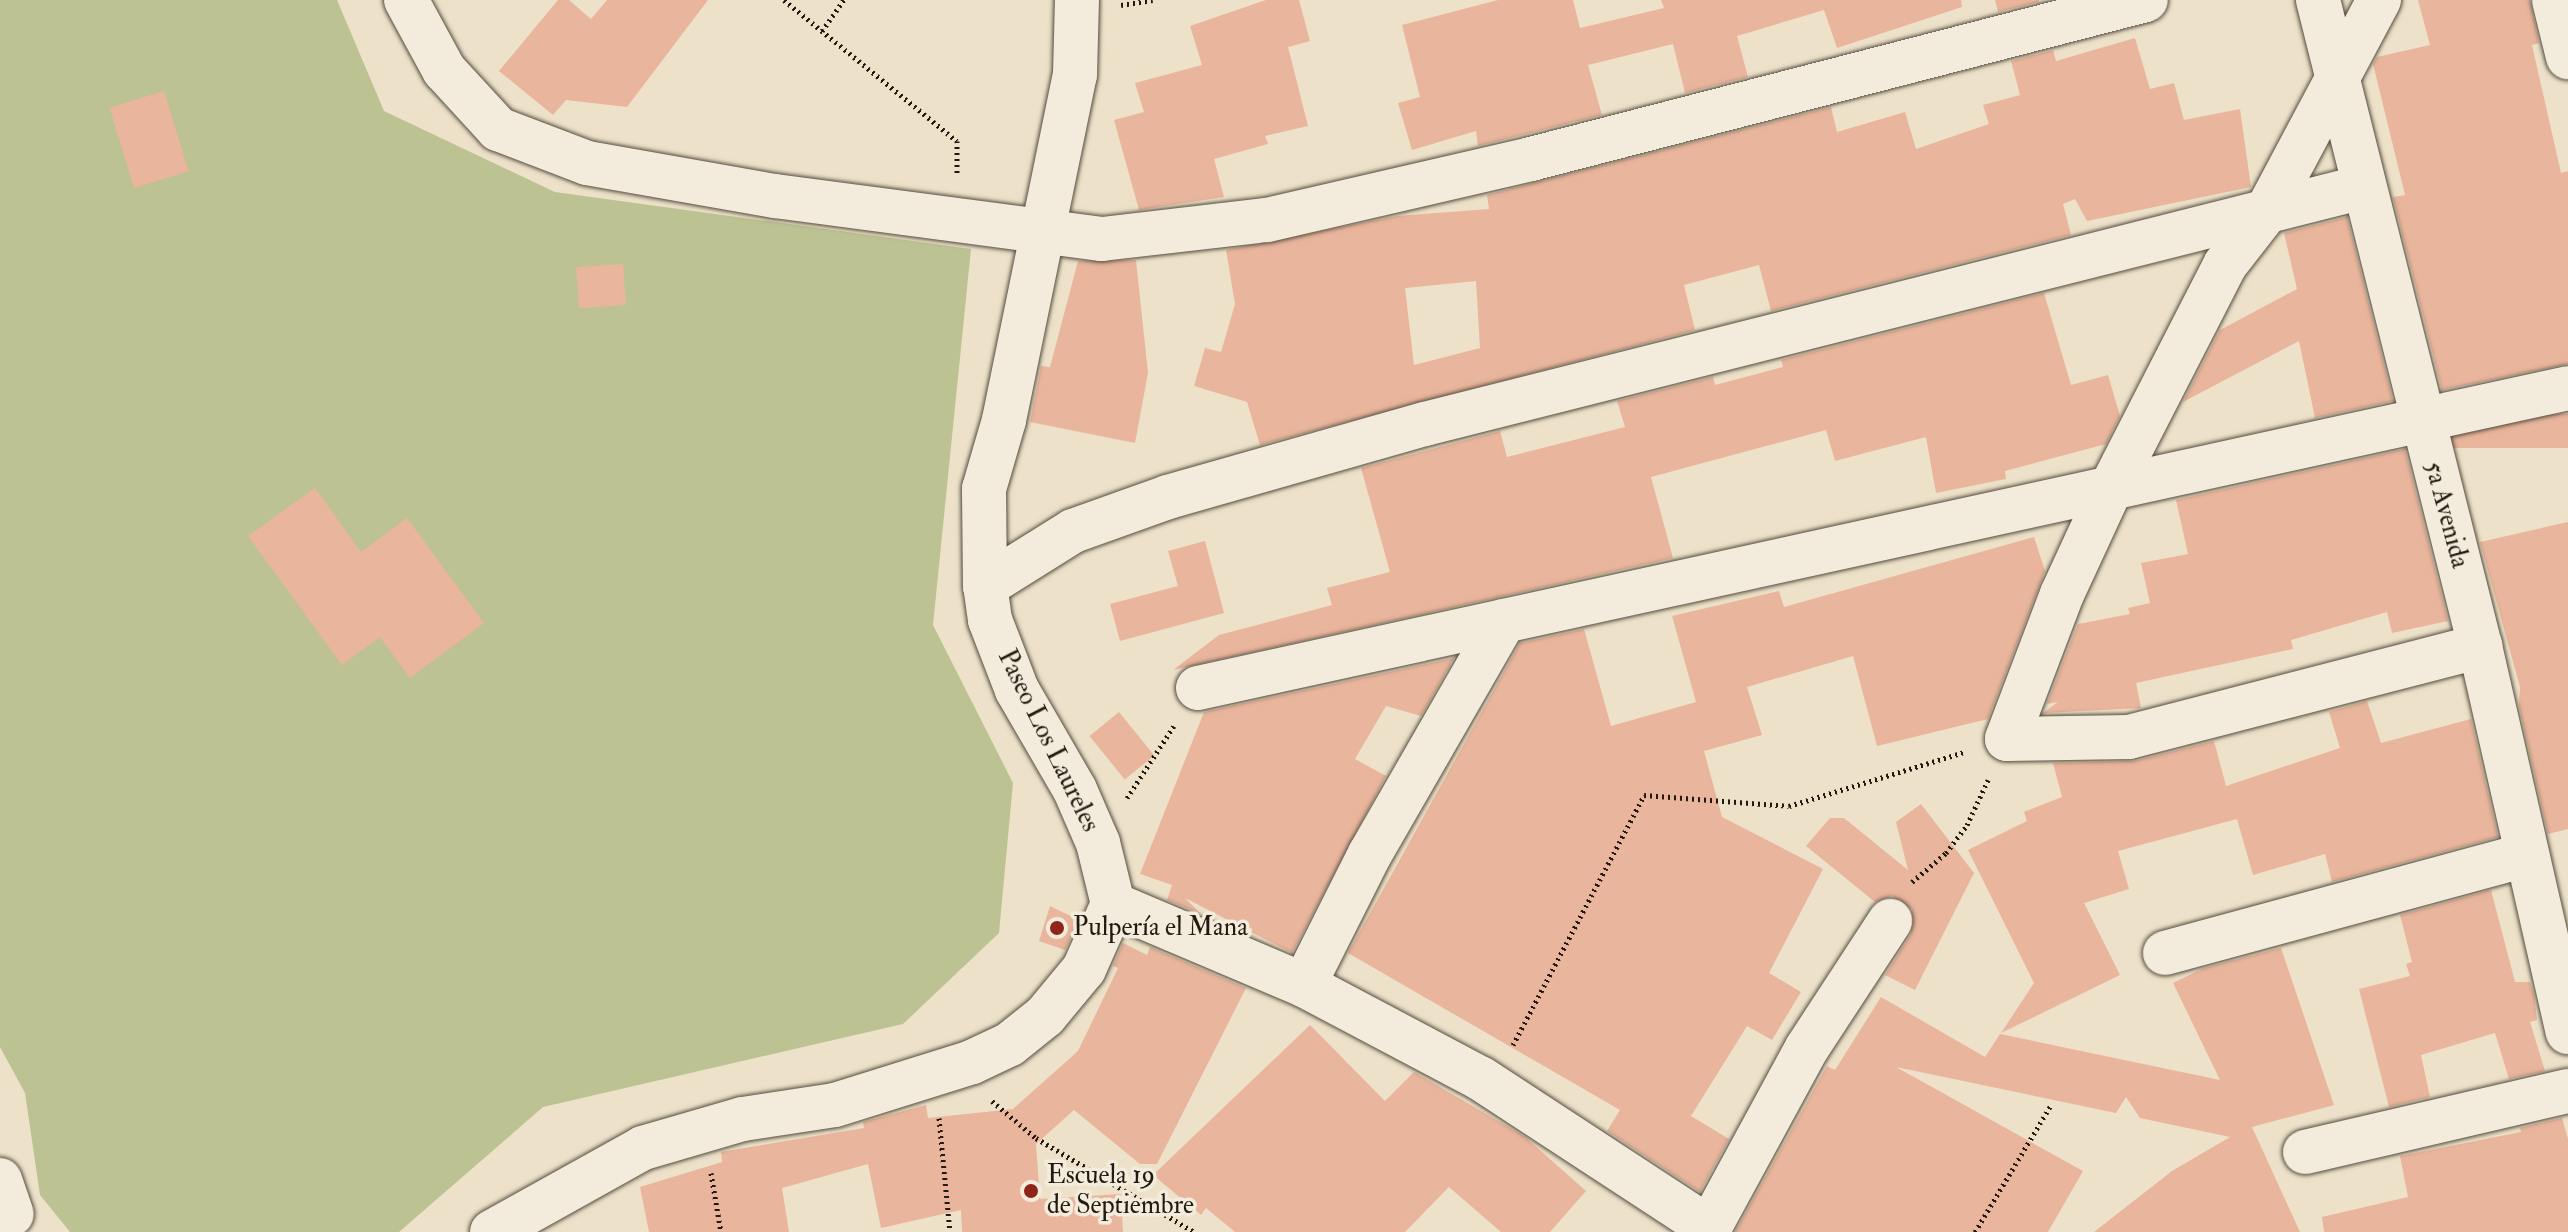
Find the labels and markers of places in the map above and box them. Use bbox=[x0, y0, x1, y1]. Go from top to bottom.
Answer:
place label: Pulpería el Mana bbox=[1073, 912, 1248, 944]
marker: Pulpería el Mana bbox=[1048, 919, 1066, 937]
place label: Escuela 19 de Septiembre bbox=[1047, 1160, 1194, 1222]
marker: Escuela 19 de Septiembre bbox=[1022, 1182, 1040, 1200]

